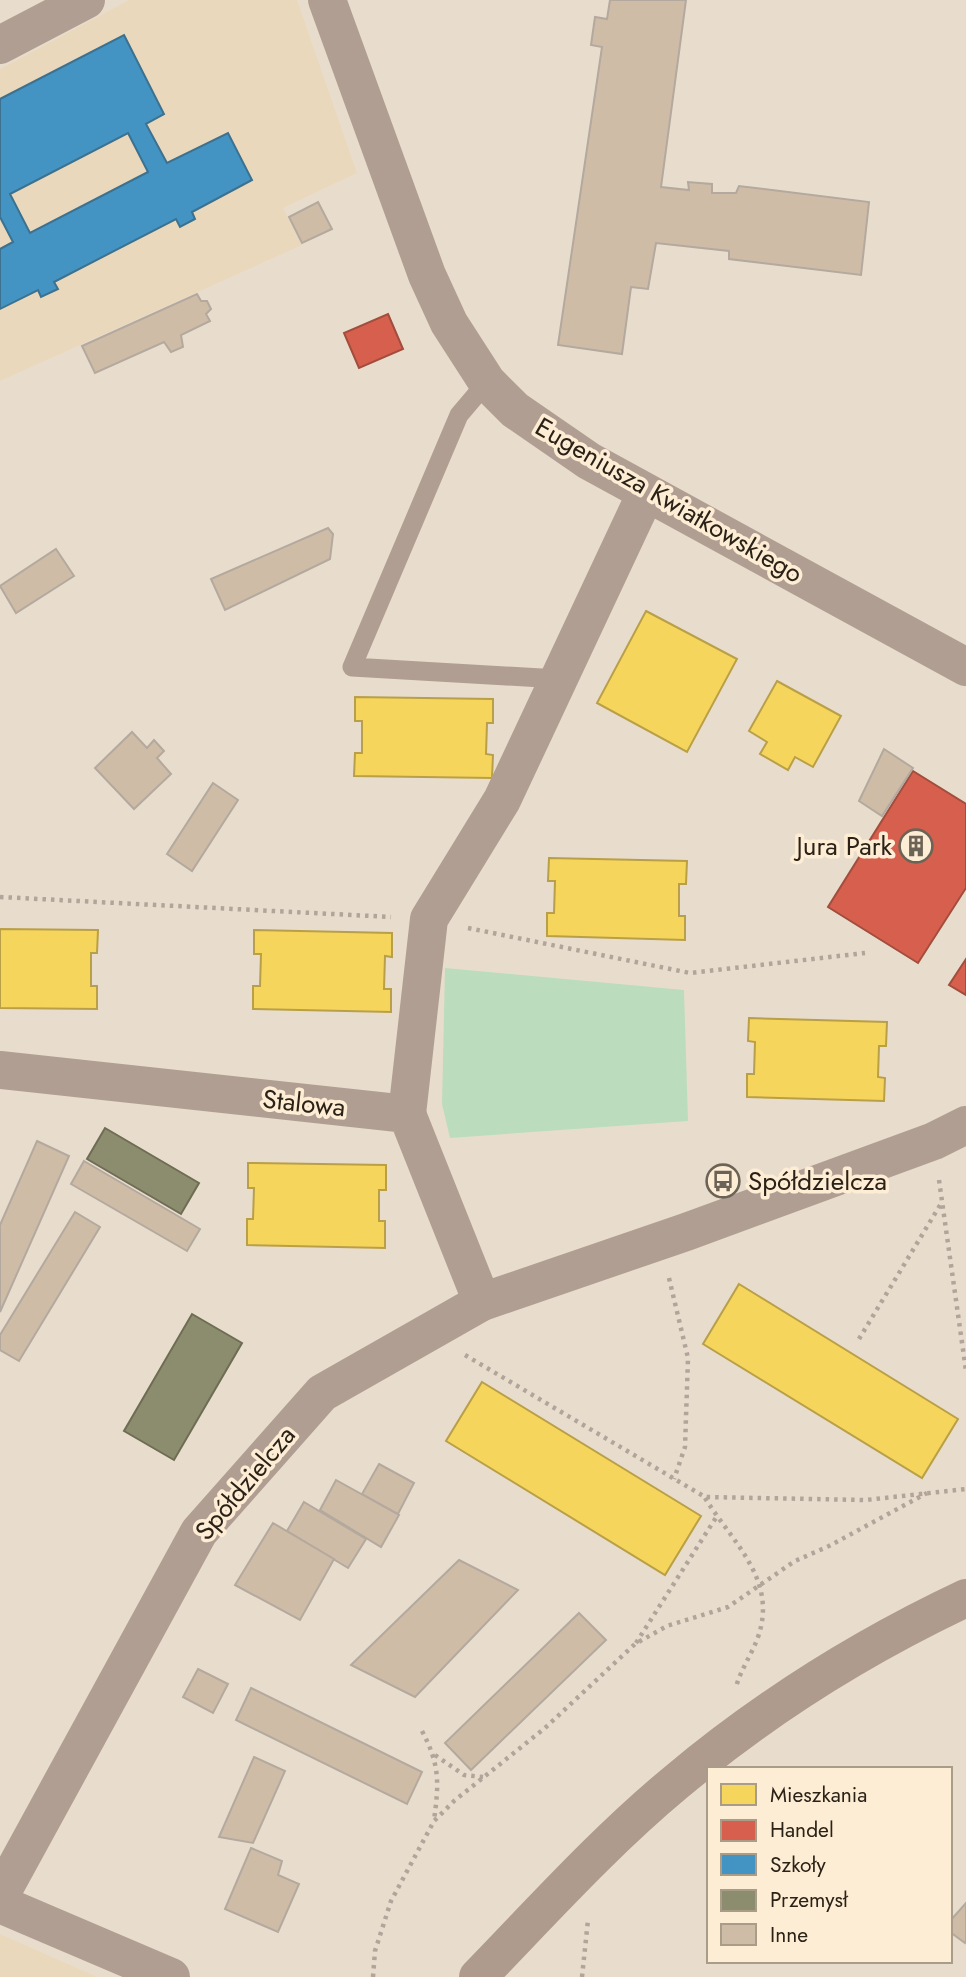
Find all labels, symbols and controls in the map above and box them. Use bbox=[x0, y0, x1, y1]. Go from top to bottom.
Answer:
street label: Eugeniusza Kwiatkowskiego bbox=[528, 408, 810, 592]
place label: Jura Park bbox=[794, 827, 893, 865]
building icon: Jura Park bbox=[897, 827, 935, 865]
street label: Stalowa bbox=[261, 1080, 347, 1126]
bus stop icon: Spółdzielcza bbox=[704, 1162, 742, 1200]
place label: Spółdzielcza bbox=[748, 1162, 887, 1200]
street label: Spółdzielcza bbox=[186, 1418, 304, 1548]
legend bbox=[707, 1767, 952, 1963]
text: Mieszkania bbox=[770, 1780, 867, 1810]
text: Handel bbox=[770, 1815, 834, 1845]
text: Szkoły bbox=[770, 1850, 826, 1880]
text: Przemysł bbox=[770, 1885, 849, 1915]
text: Inne bbox=[770, 1920, 808, 1950]

